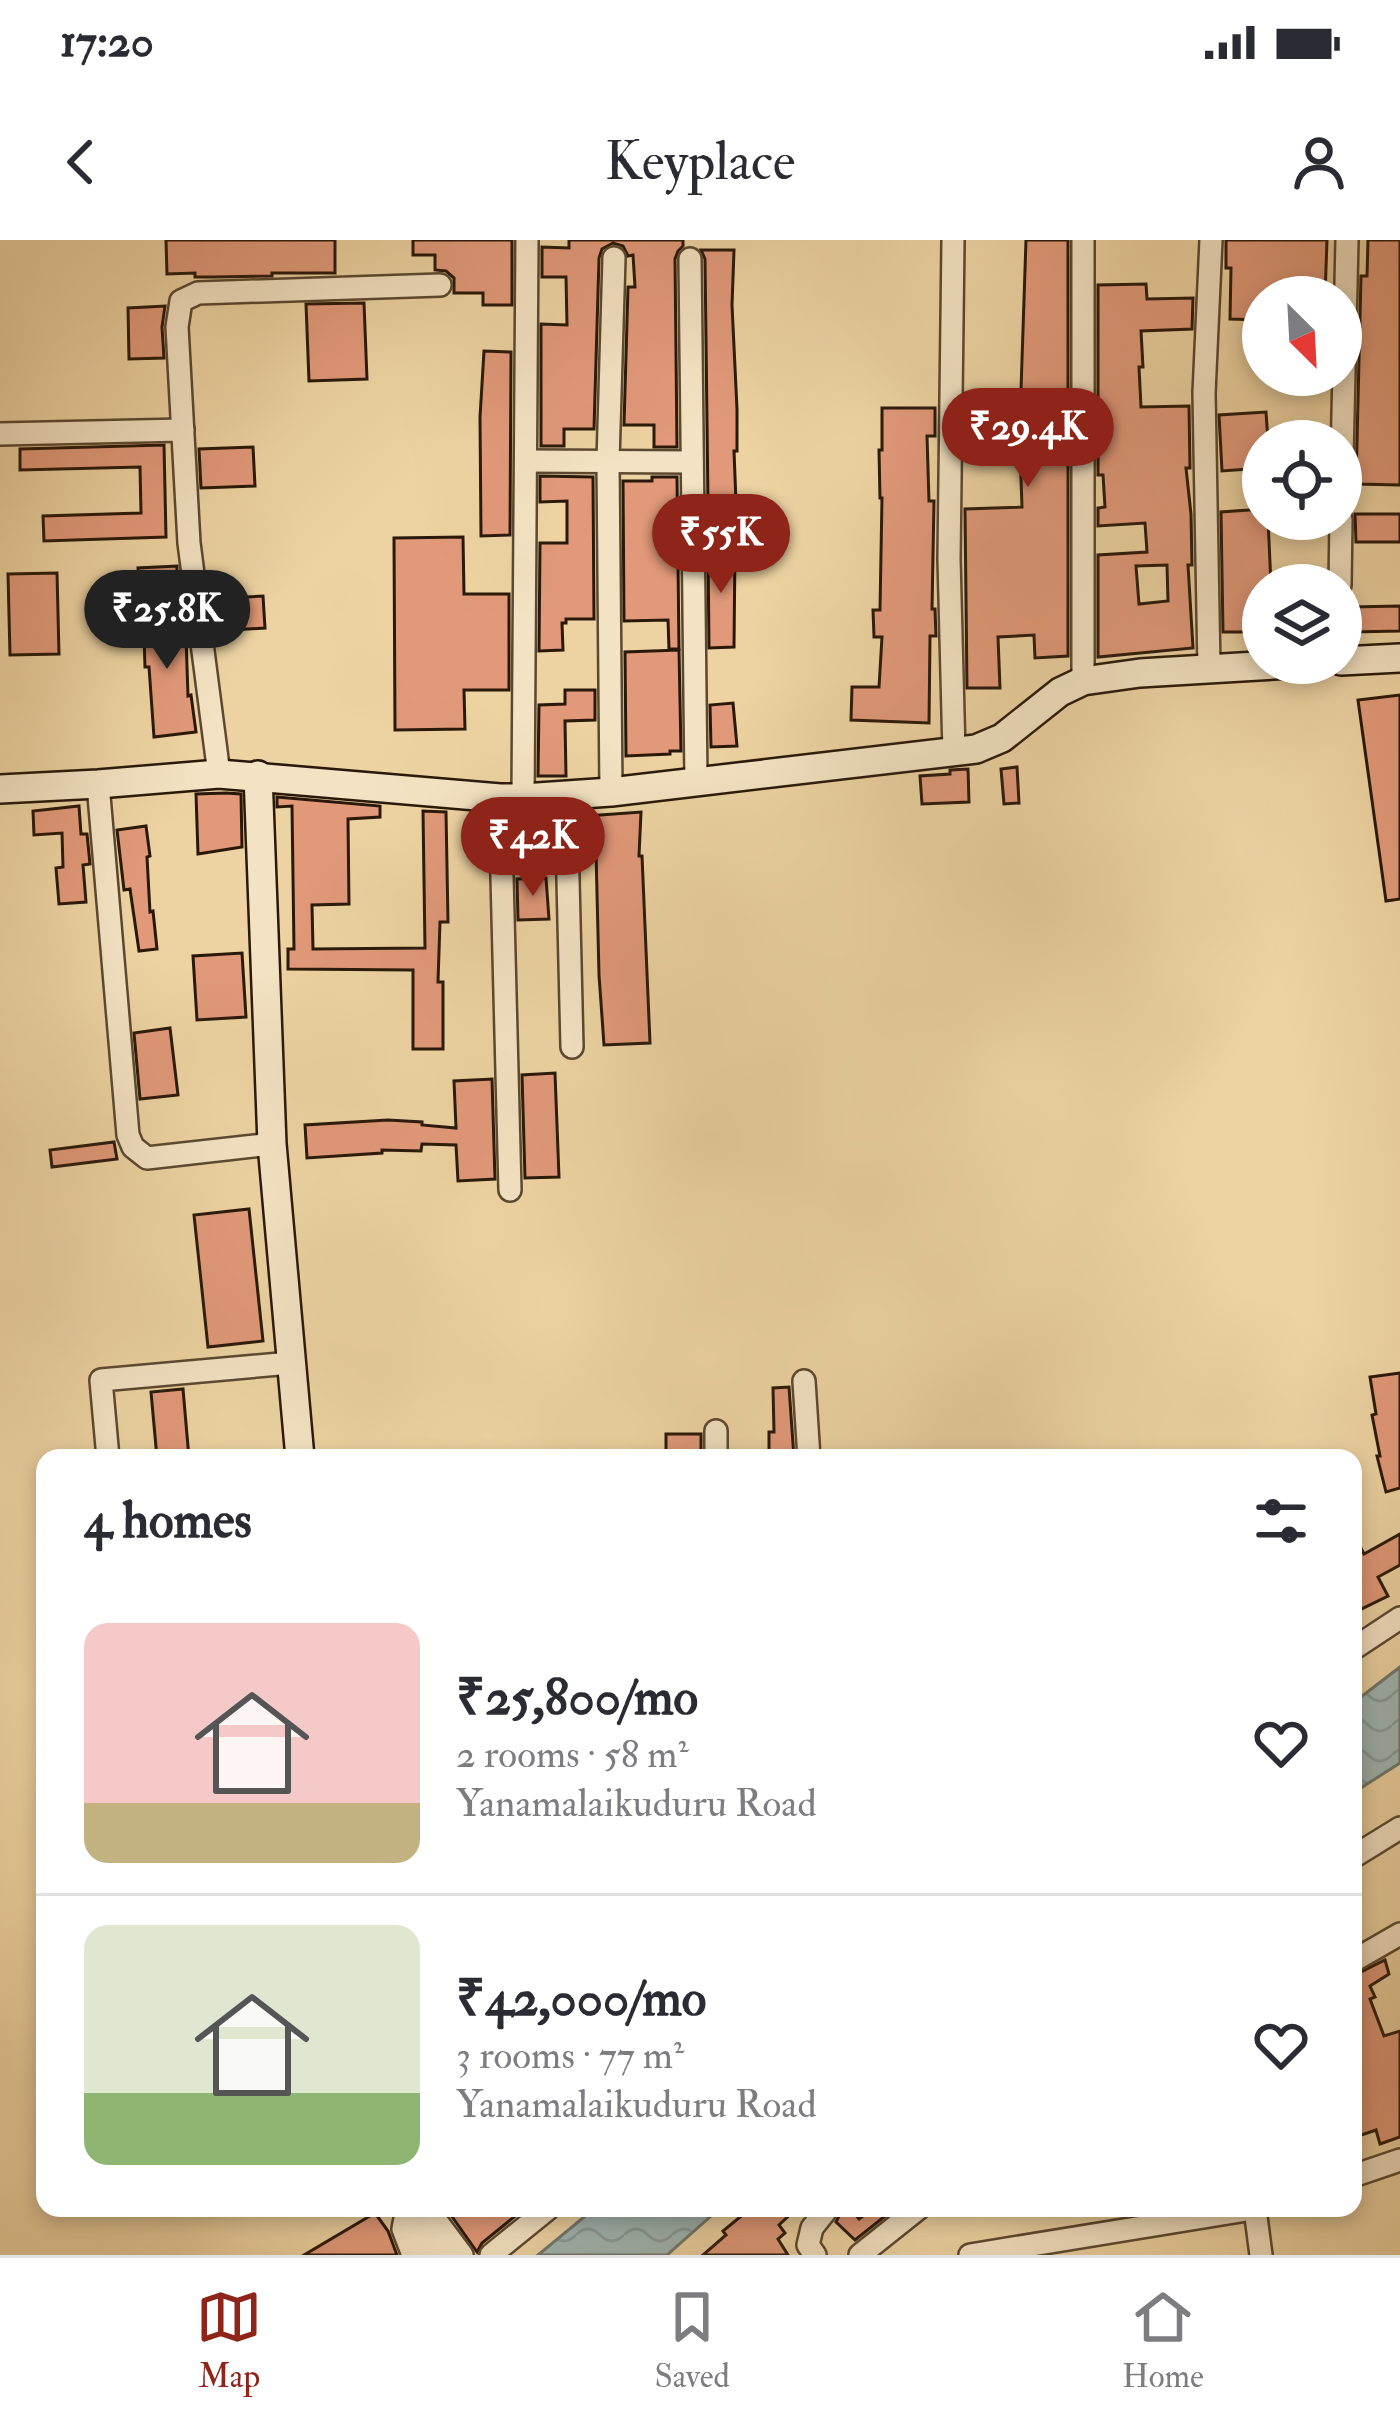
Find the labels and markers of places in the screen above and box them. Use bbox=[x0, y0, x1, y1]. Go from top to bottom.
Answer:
pin: ₹29.4K bbox=[930, 388, 1126, 490]
pin: ₹55K bbox=[650, 494, 792, 596]
pin: ₹25.8K bbox=[69, 570, 265, 672]
pin: ₹42K bbox=[462, 797, 604, 899]

